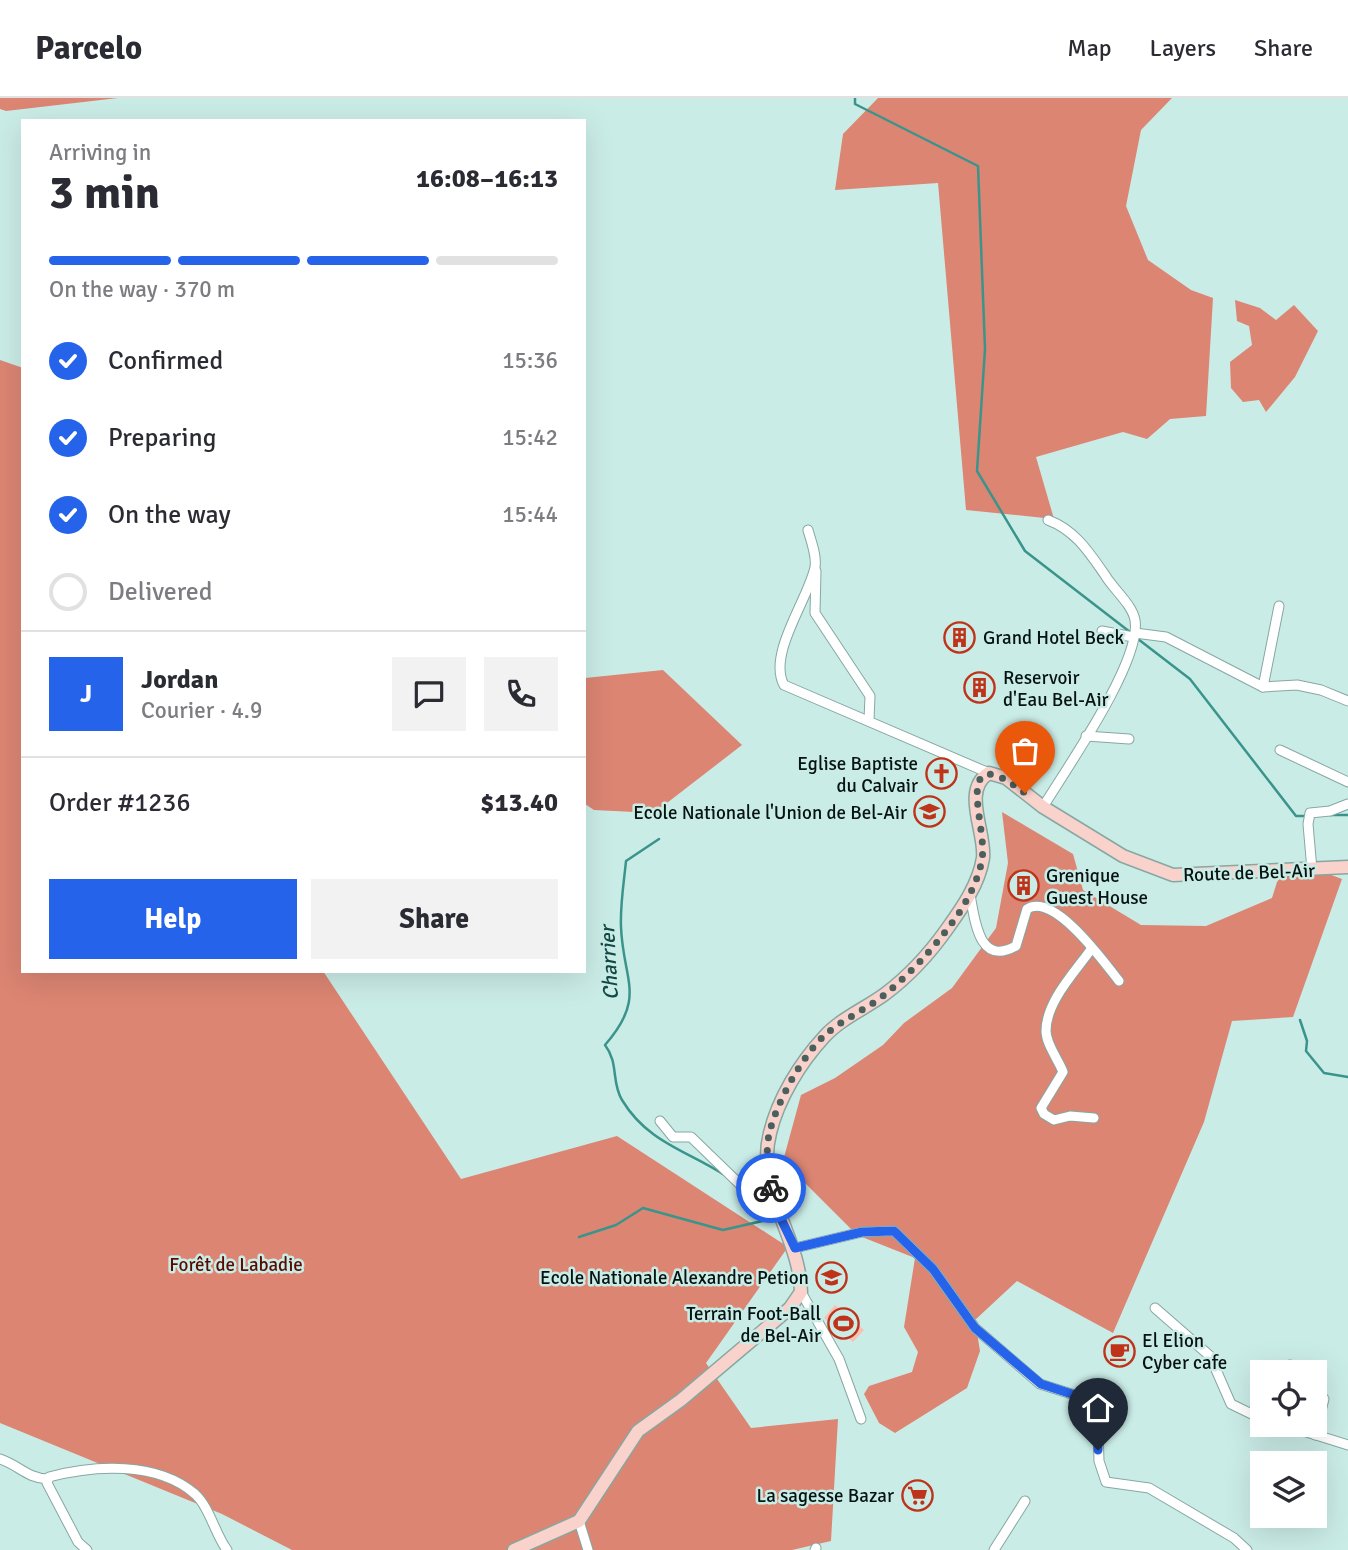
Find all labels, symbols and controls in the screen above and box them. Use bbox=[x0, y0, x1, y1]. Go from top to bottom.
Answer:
text: Parcelo bbox=[35, 28, 142, 69]
text: Map bbox=[1067, 33, 1112, 63]
text: Layers bbox=[1150, 33, 1216, 63]
text: Share bbox=[1254, 33, 1313, 63]
text: Arriving in bbox=[49, 138, 151, 167]
text: 16:08–16:13 bbox=[416, 163, 558, 195]
text: 3 min bbox=[49, 165, 160, 221]
text: On the way · 370 m bbox=[49, 275, 235, 304]
icon: check bbox=[49, 342, 87, 380]
text: Confirmed bbox=[108, 345, 223, 377]
text: 15:36 bbox=[502, 346, 558, 375]
icon: check bbox=[49, 419, 87, 457]
text: Preparing bbox=[108, 422, 216, 454]
text: 15:42 bbox=[502, 423, 558, 452]
icon: check bbox=[49, 496, 87, 534]
text: On the way bbox=[108, 499, 231, 531]
text: 15:44 bbox=[502, 500, 558, 529]
text: Delivered bbox=[108, 576, 213, 608]
building icon: Grand Hotel Beck bbox=[943, 620, 977, 654]
place label: Grand Hotel Beck bbox=[983, 626, 1125, 650]
button: chat bbox=[392, 657, 466, 731]
button: phone bbox=[484, 657, 558, 731]
text: Jordan bbox=[141, 664, 218, 696]
place label: Reservoir d'Eau Bel-Air bbox=[1003, 666, 1109, 712]
building icon: Reservoir d'Eau Bel-Air bbox=[963, 671, 997, 705]
text: J bbox=[80, 678, 92, 710]
text: Courier · 4.9 bbox=[141, 696, 262, 725]
pin bbox=[995, 721, 1055, 793]
icon: bag bbox=[1006, 732, 1044, 770]
place label: Eglise Baptiste du Calvair bbox=[797, 752, 918, 798]
church icon: Eglise Baptiste du Calvair bbox=[924, 757, 958, 791]
text: Order #1236 bbox=[49, 787, 190, 819]
text: $13.40 bbox=[480, 787, 558, 819]
school or university icon: Ecole Nationale l'Union de Bel-Air bbox=[913, 795, 947, 829]
place label: Ecole Nationale l'Union de Bel-Air bbox=[633, 801, 907, 825]
street label: Route de Bel-Air bbox=[1183, 859, 1315, 887]
place label: Grenique Guest House bbox=[1046, 864, 1148, 910]
building icon: Grenique Guest House bbox=[1006, 869, 1040, 903]
button: Help bbox=[49, 879, 297, 959]
button: Share bbox=[311, 879, 558, 959]
water label: Charrier bbox=[594, 922, 624, 1001]
courier bbox=[736, 1153, 806, 1223]
icon: bike bbox=[752, 1169, 790, 1207]
park label: Forêt de Labadie bbox=[169, 1253, 303, 1277]
school or university icon: Ecole Nationale Alexandre Petion bbox=[815, 1260, 849, 1294]
place label: Ecole Nationale Alexandre Petion bbox=[540, 1266, 809, 1290]
place label: Terrain Foot-Ball de Bel-Air bbox=[686, 1302, 821, 1348]
sports icon: Terrain Foot-Ball de Bel-Air bbox=[827, 1307, 861, 1341]
place label: El Elion Cyber cafe bbox=[1142, 1329, 1227, 1375]
cafe icon: El Elion Cyber cafe bbox=[1102, 1334, 1136, 1368]
map controls bbox=[1250, 1360, 1327, 1528]
button: locate bbox=[1250, 1360, 1327, 1437]
pin bbox=[1068, 1378, 1128, 1450]
icon: home bbox=[1079, 1389, 1117, 1427]
button: layers bbox=[1250, 1451, 1327, 1528]
supermarket icon: La sagesse Bazar bbox=[900, 1478, 934, 1512]
place label: La sagesse Bazar bbox=[756, 1484, 894, 1508]

